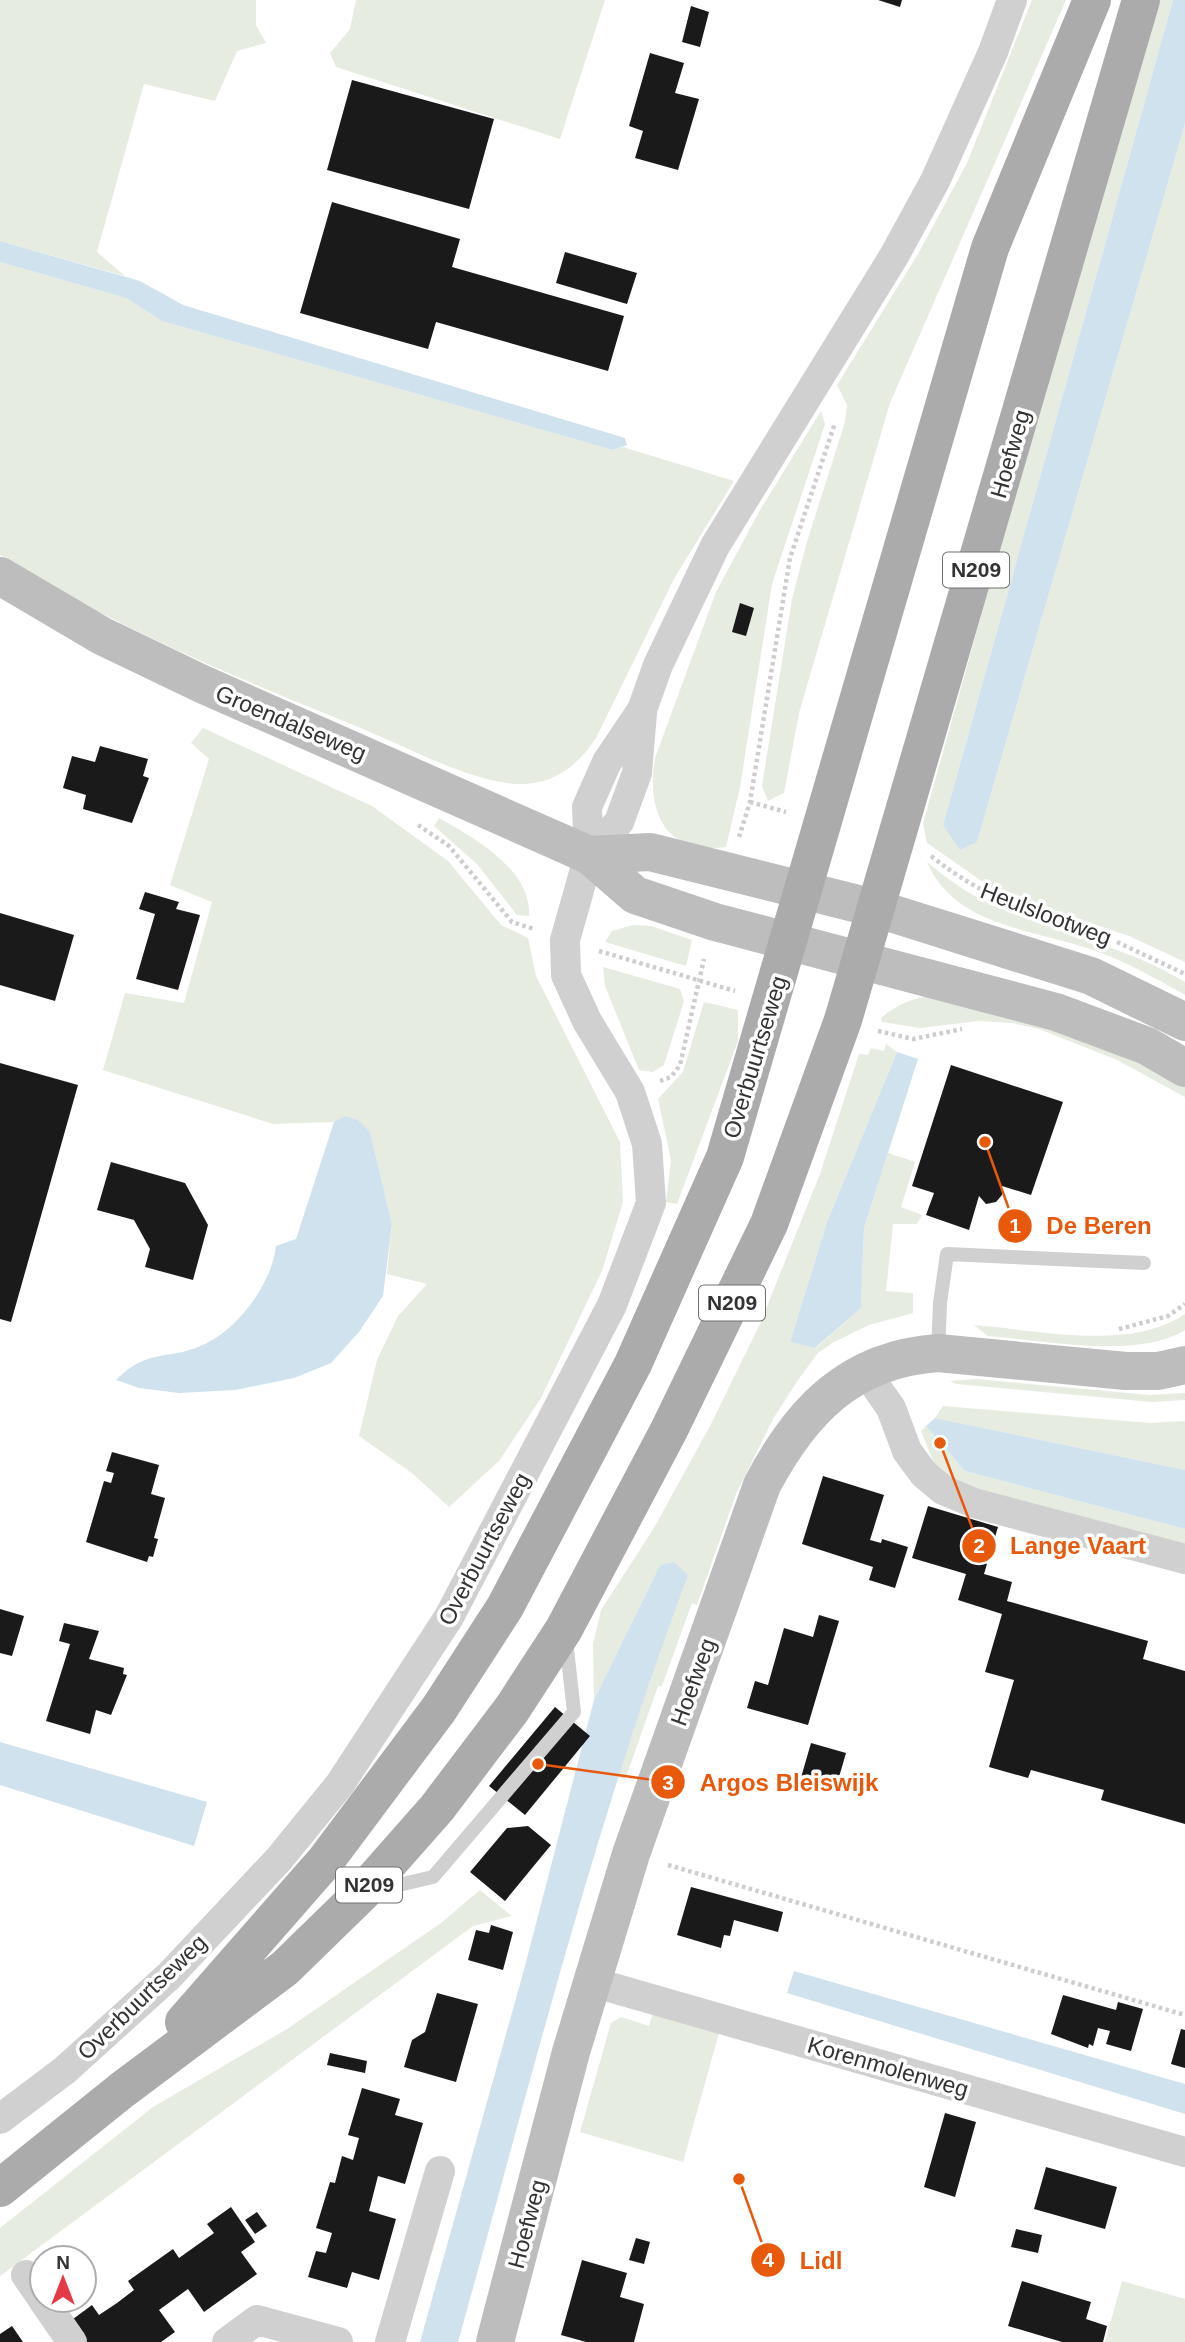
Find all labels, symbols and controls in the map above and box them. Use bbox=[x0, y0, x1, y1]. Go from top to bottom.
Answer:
street label: Hoefweg bbox=[985, 407, 1035, 501]
road number: N209 bbox=[943, 552, 1009, 588]
street label: Groendalseweg bbox=[212, 680, 370, 766]
street label: Heulslootweg bbox=[977, 877, 1115, 951]
street label: Overbuurtseweg bbox=[718, 973, 792, 1141]
callout: De Beren bbox=[997, 1203, 1165, 1248]
text: De Beren bbox=[1046, 1212, 1152, 1239]
text: 1 bbox=[1009, 1214, 1021, 1237]
road number: N209 bbox=[699, 1286, 765, 1320]
street label: Overbuurtseweg bbox=[433, 1468, 535, 1630]
callout: Lange Vaart bbox=[961, 1523, 1160, 1568]
text: Lange Vaart bbox=[1010, 1532, 1146, 1559]
text: 2 bbox=[973, 1534, 985, 1557]
street label: Hoefweg bbox=[665, 1635, 721, 1729]
callout: Argos Bleiswijk bbox=[650, 1760, 892, 1805]
text: Argos Bleiswijk bbox=[700, 1769, 879, 1796]
text: 3 bbox=[662, 1771, 674, 1794]
road number: N209 bbox=[336, 1868, 402, 1902]
street label: Overbuurtseweg bbox=[72, 1929, 212, 2065]
street label: Korenmolenweg bbox=[805, 2032, 971, 2102]
street label: Hoefweg bbox=[503, 2177, 551, 2271]
callout: Lidl bbox=[751, 2238, 856, 2283]
north arrow bbox=[28, 2244, 98, 2314]
text: Lidl bbox=[800, 2247, 842, 2274]
text: 4 bbox=[762, 2248, 774, 2271]
text: N bbox=[56, 2252, 70, 2273]

